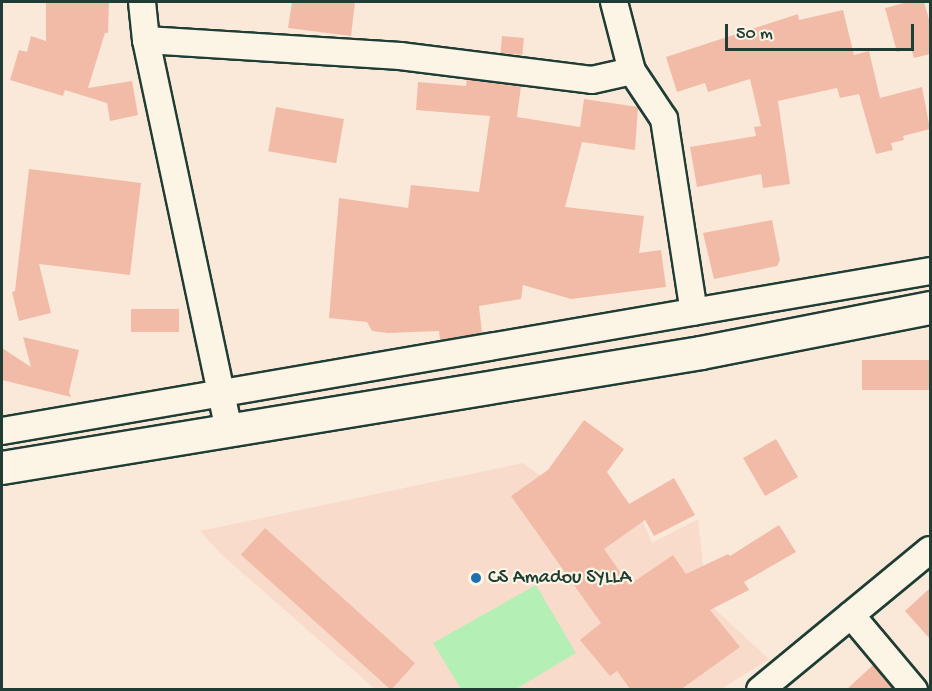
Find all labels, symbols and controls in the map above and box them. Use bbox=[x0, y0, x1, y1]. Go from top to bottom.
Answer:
scale bar bbox=[728, 12, 917, 50]
text: 50 m bbox=[736, 24, 773, 45]
place label: CS Amadou SYLLA bbox=[488, 566, 631, 590]
marker: CS Amadou SYLLA bbox=[469, 571, 483, 585]

